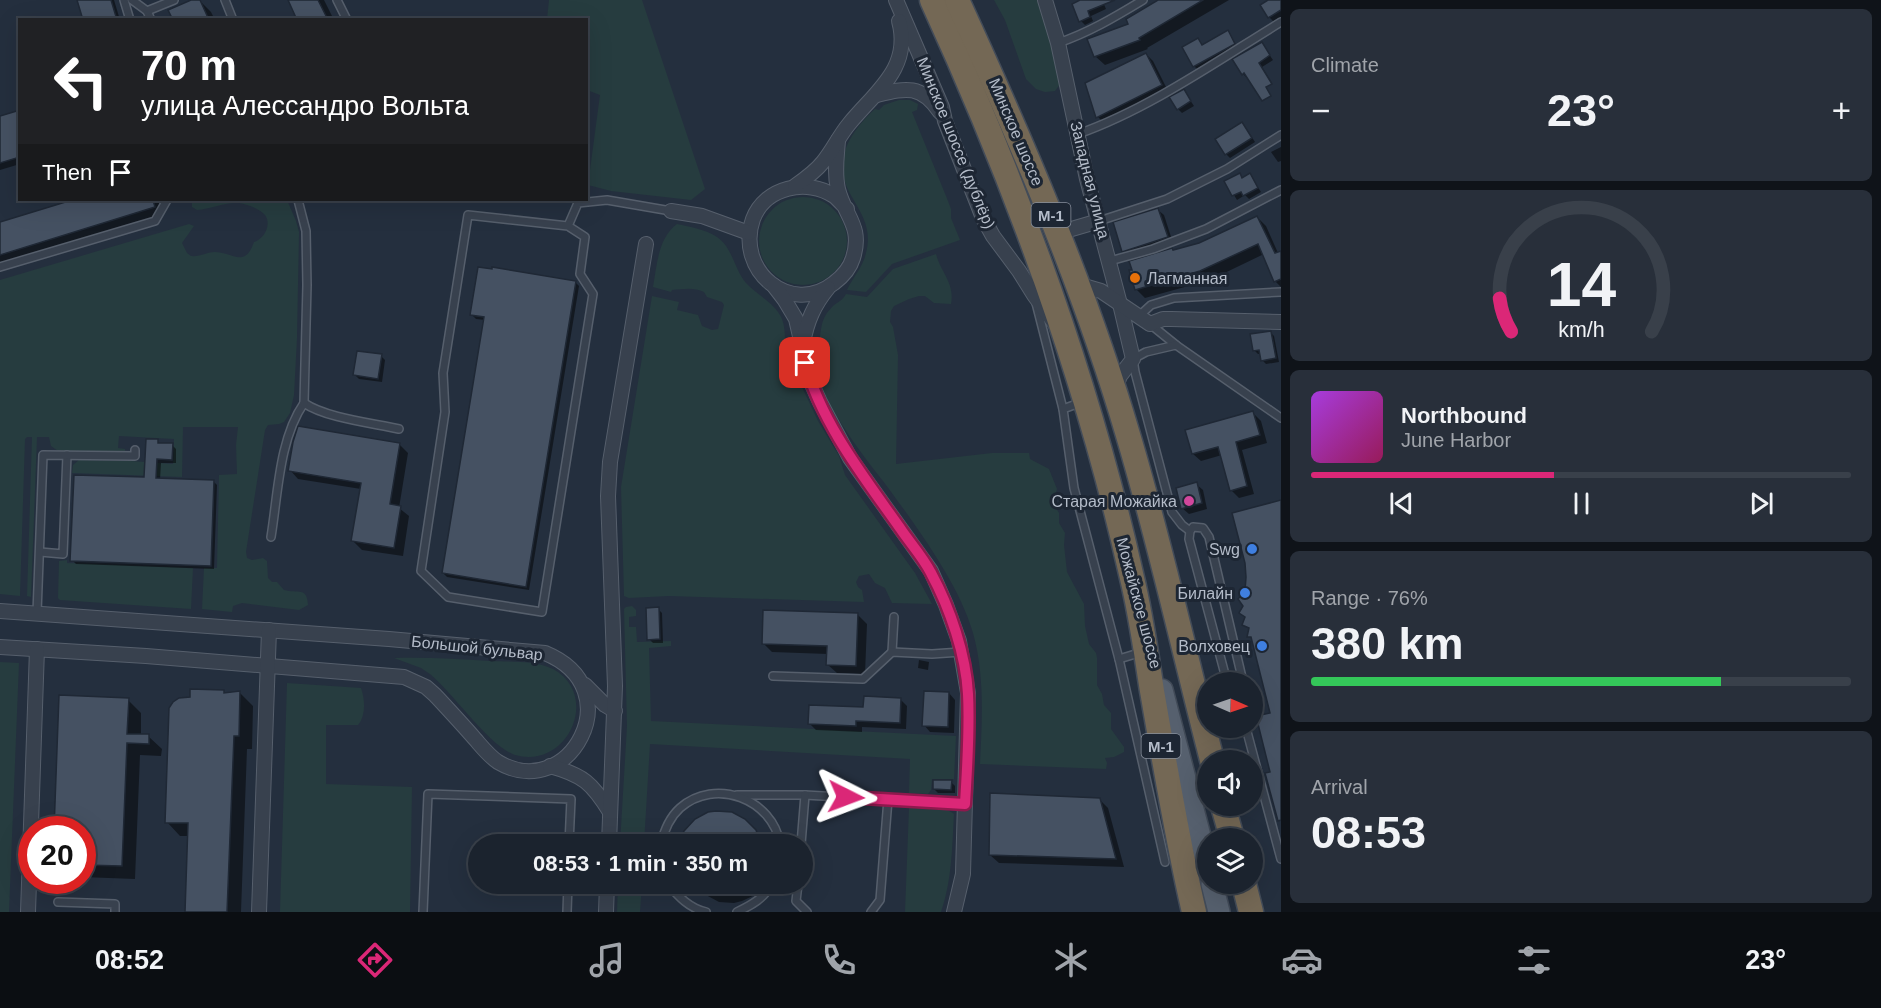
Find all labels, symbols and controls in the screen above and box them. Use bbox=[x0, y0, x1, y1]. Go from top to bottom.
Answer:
icon: left bbox=[42, 42, 120, 120]
text: 70 m bbox=[141, 42, 237, 89]
text: Climate bbox=[1311, 54, 1379, 76]
street label: Минское шоссе (дублёр) bbox=[914, 55, 998, 231]
street label: Минское шоссе bbox=[986, 76, 1046, 188]
text: 23° bbox=[1547, 85, 1615, 136]
text: улица Алессандро Вольта bbox=[141, 91, 469, 121]
text: − bbox=[1311, 92, 1330, 129]
text: + bbox=[1832, 92, 1851, 129]
street label: Западная улица bbox=[1067, 120, 1113, 241]
icon: arrive bbox=[104, 156, 137, 189]
text: Then bbox=[42, 160, 92, 185]
road number: М-1 bbox=[1032, 203, 1070, 227]
text: 14 bbox=[1546, 251, 1616, 320]
place label: Лагманная bbox=[1147, 270, 1227, 287]
marker: Лагманная bbox=[1128, 271, 1142, 285]
text: km/h bbox=[1558, 319, 1604, 343]
pin bbox=[779, 337, 830, 388]
icon: arrive bbox=[788, 346, 821, 379]
text: Northbound bbox=[1401, 403, 1527, 428]
text: June Harbor bbox=[1401, 429, 1511, 451]
icon: previous bbox=[1385, 487, 1418, 520]
icon: pause bbox=[1565, 487, 1598, 520]
icon: next bbox=[1745, 487, 1778, 520]
place label: Старая Можайка bbox=[1051, 493, 1177, 510]
marker: Старая Можайка bbox=[1182, 494, 1196, 508]
street label: Можайское шоссе bbox=[1113, 536, 1165, 670]
place label: Swg bbox=[1209, 541, 1240, 558]
marker: Swg bbox=[1245, 542, 1259, 556]
place label: Билайн bbox=[1178, 585, 1233, 602]
marker: Билайн bbox=[1238, 586, 1252, 600]
text: Range · 76% bbox=[1311, 587, 1428, 609]
text: 380 km bbox=[1311, 618, 1464, 669]
street label: Большой бульвар bbox=[410, 633, 544, 663]
place label: Волховец bbox=[1178, 638, 1250, 655]
marker: Волховец bbox=[1255, 639, 1269, 653]
north arrow bbox=[1197, 672, 1263, 738]
map controls bbox=[1197, 672, 1263, 894]
road number: М-1 bbox=[1142, 734, 1180, 758]
button: sound bbox=[1197, 750, 1263, 816]
position arrow bbox=[814, 765, 878, 829]
text: Arrival bbox=[1311, 776, 1368, 798]
text: 08:53 bbox=[1311, 807, 1426, 858]
speed limit sign: 20 bbox=[18, 816, 96, 894]
button: layers bbox=[1197, 828, 1263, 894]
text: 08:53 · 1 min · 350 m bbox=[533, 851, 748, 876]
icon: directions bbox=[354, 939, 396, 981]
icon: music bbox=[586, 939, 628, 981]
icon: phone bbox=[818, 939, 860, 981]
icon: climate bbox=[1050, 939, 1092, 981]
icon: car bbox=[1281, 939, 1323, 981]
icon: filters bbox=[1513, 939, 1555, 981]
text: 08:52 bbox=[95, 945, 164, 975]
text: 23° bbox=[1745, 945, 1786, 975]

